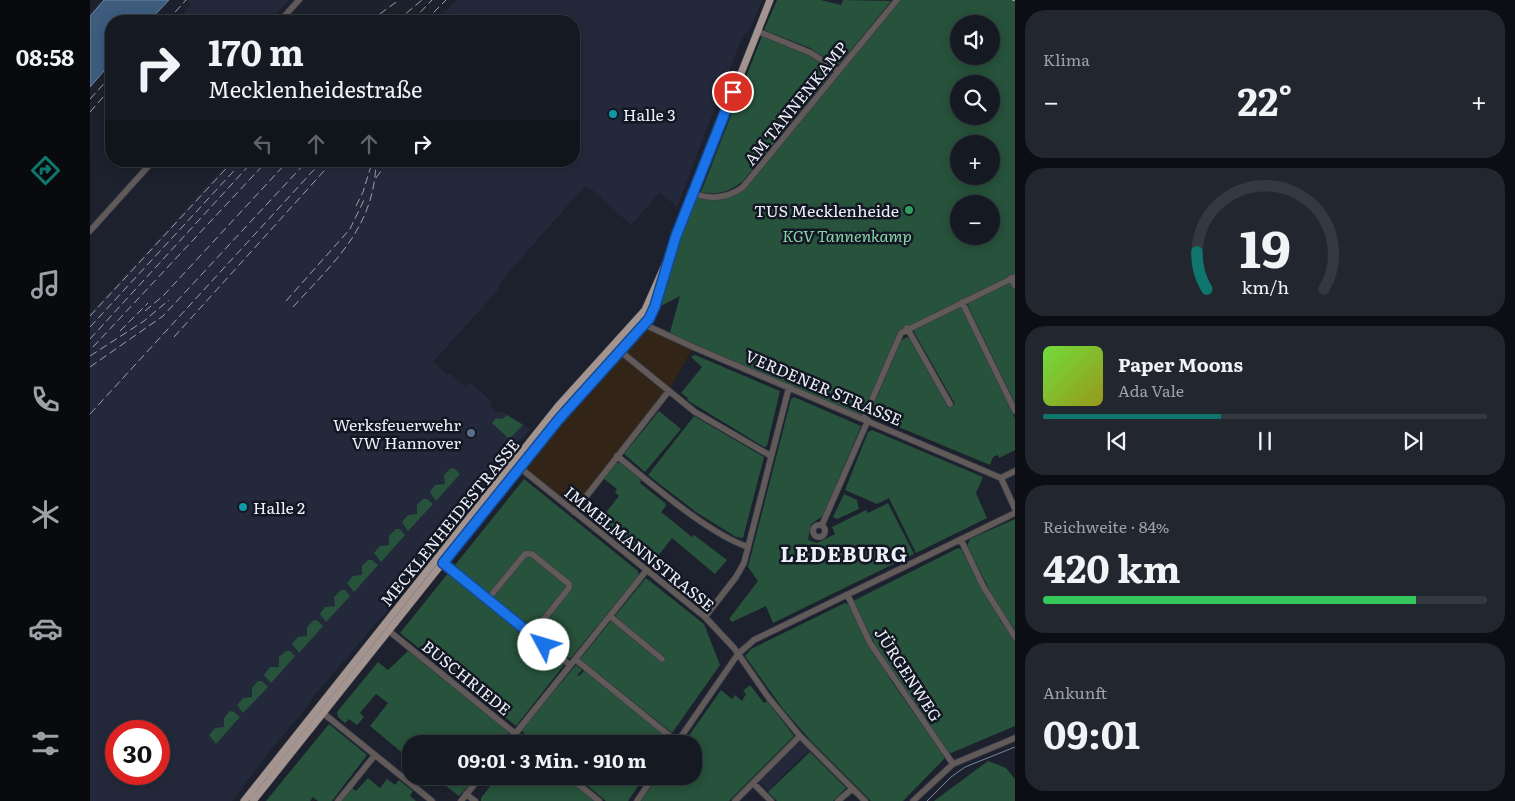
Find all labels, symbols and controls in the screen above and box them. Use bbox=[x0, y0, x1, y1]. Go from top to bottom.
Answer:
map controls bbox=[950, 15, 1000, 245]
button: sound bbox=[950, 15, 1000, 65]
text: 170 m bbox=[208, 25, 304, 77]
icon: right bbox=[125, 35, 190, 100]
street label: AM TANNENKAMP bbox=[738, 36, 853, 170]
text: 08:58 bbox=[16, 40, 74, 73]
text: Klima bbox=[1043, 47, 1090, 71]
pin bbox=[712, 71, 754, 113]
text: 22° bbox=[1238, 71, 1292, 128]
text: Mecklenheidestraße bbox=[208, 72, 422, 105]
button: search bbox=[950, 75, 1000, 125]
icon: arrive bbox=[719, 78, 747, 106]
text: − bbox=[1043, 79, 1059, 121]
text: + bbox=[1471, 79, 1487, 121]
place label: Halle 3 bbox=[623, 102, 676, 126]
marker: Halle 3 bbox=[607, 108, 619, 120]
icon: left bbox=[249, 130, 277, 158]
icon: ahead bbox=[302, 130, 330, 158]
icon: ahead bbox=[355, 130, 383, 158]
icon: right bbox=[408, 130, 436, 158]
button: + bbox=[950, 135, 1000, 185]
icon: directions bbox=[28, 153, 63, 188]
button: − bbox=[950, 195, 1000, 245]
place label: TUS Mecklenheide bbox=[754, 198, 899, 222]
marker: TUS Mecklenheide bbox=[903, 204, 915, 216]
text: 19 bbox=[1239, 207, 1291, 284]
park label: KGV Tannenkamp bbox=[782, 223, 912, 247]
icon: music bbox=[28, 267, 63, 302]
text: km/h bbox=[1241, 273, 1289, 300]
street label: VERDENER STRASSE bbox=[742, 343, 906, 431]
text: Paper Moons bbox=[1118, 350, 1243, 378]
text: Ada Vale bbox=[1118, 378, 1184, 402]
icon: phone bbox=[28, 382, 63, 417]
place label: Werksfeuerwehr VW Hannover bbox=[333, 412, 461, 454]
marker: Werksfeuerwehr VW Hannover bbox=[465, 427, 477, 439]
icon: previous bbox=[1103, 427, 1131, 455]
icon: pause bbox=[1251, 427, 1279, 455]
icon: next bbox=[1399, 427, 1427, 455]
street label: MECKLENHEIDESTRASSE bbox=[374, 433, 524, 611]
street label: IMMELMANNSTRASSE bbox=[560, 480, 720, 616]
place label: Halle 2 bbox=[253, 495, 305, 519]
icon: climate bbox=[28, 497, 63, 532]
marker: Halle 2 bbox=[237, 501, 249, 513]
text: Reichweite · 84% bbox=[1043, 514, 1169, 538]
district label: LEDEBURG bbox=[780, 537, 908, 568]
text: 420 km bbox=[1043, 538, 1181, 595]
icon: car bbox=[28, 611, 63, 646]
position arrow bbox=[517, 618, 569, 670]
street label: JÜRGENWEG bbox=[869, 622, 949, 726]
street label: BUSCHRIEDE bbox=[417, 634, 517, 720]
text: Ankunft bbox=[1043, 680, 1107, 704]
text: 09:01 bbox=[1043, 704, 1140, 761]
speed limit sign: 30 bbox=[105, 720, 170, 785]
icon: filters bbox=[28, 726, 63, 761]
text: 09:01 · 3 Min. · 910 m bbox=[458, 746, 646, 774]

